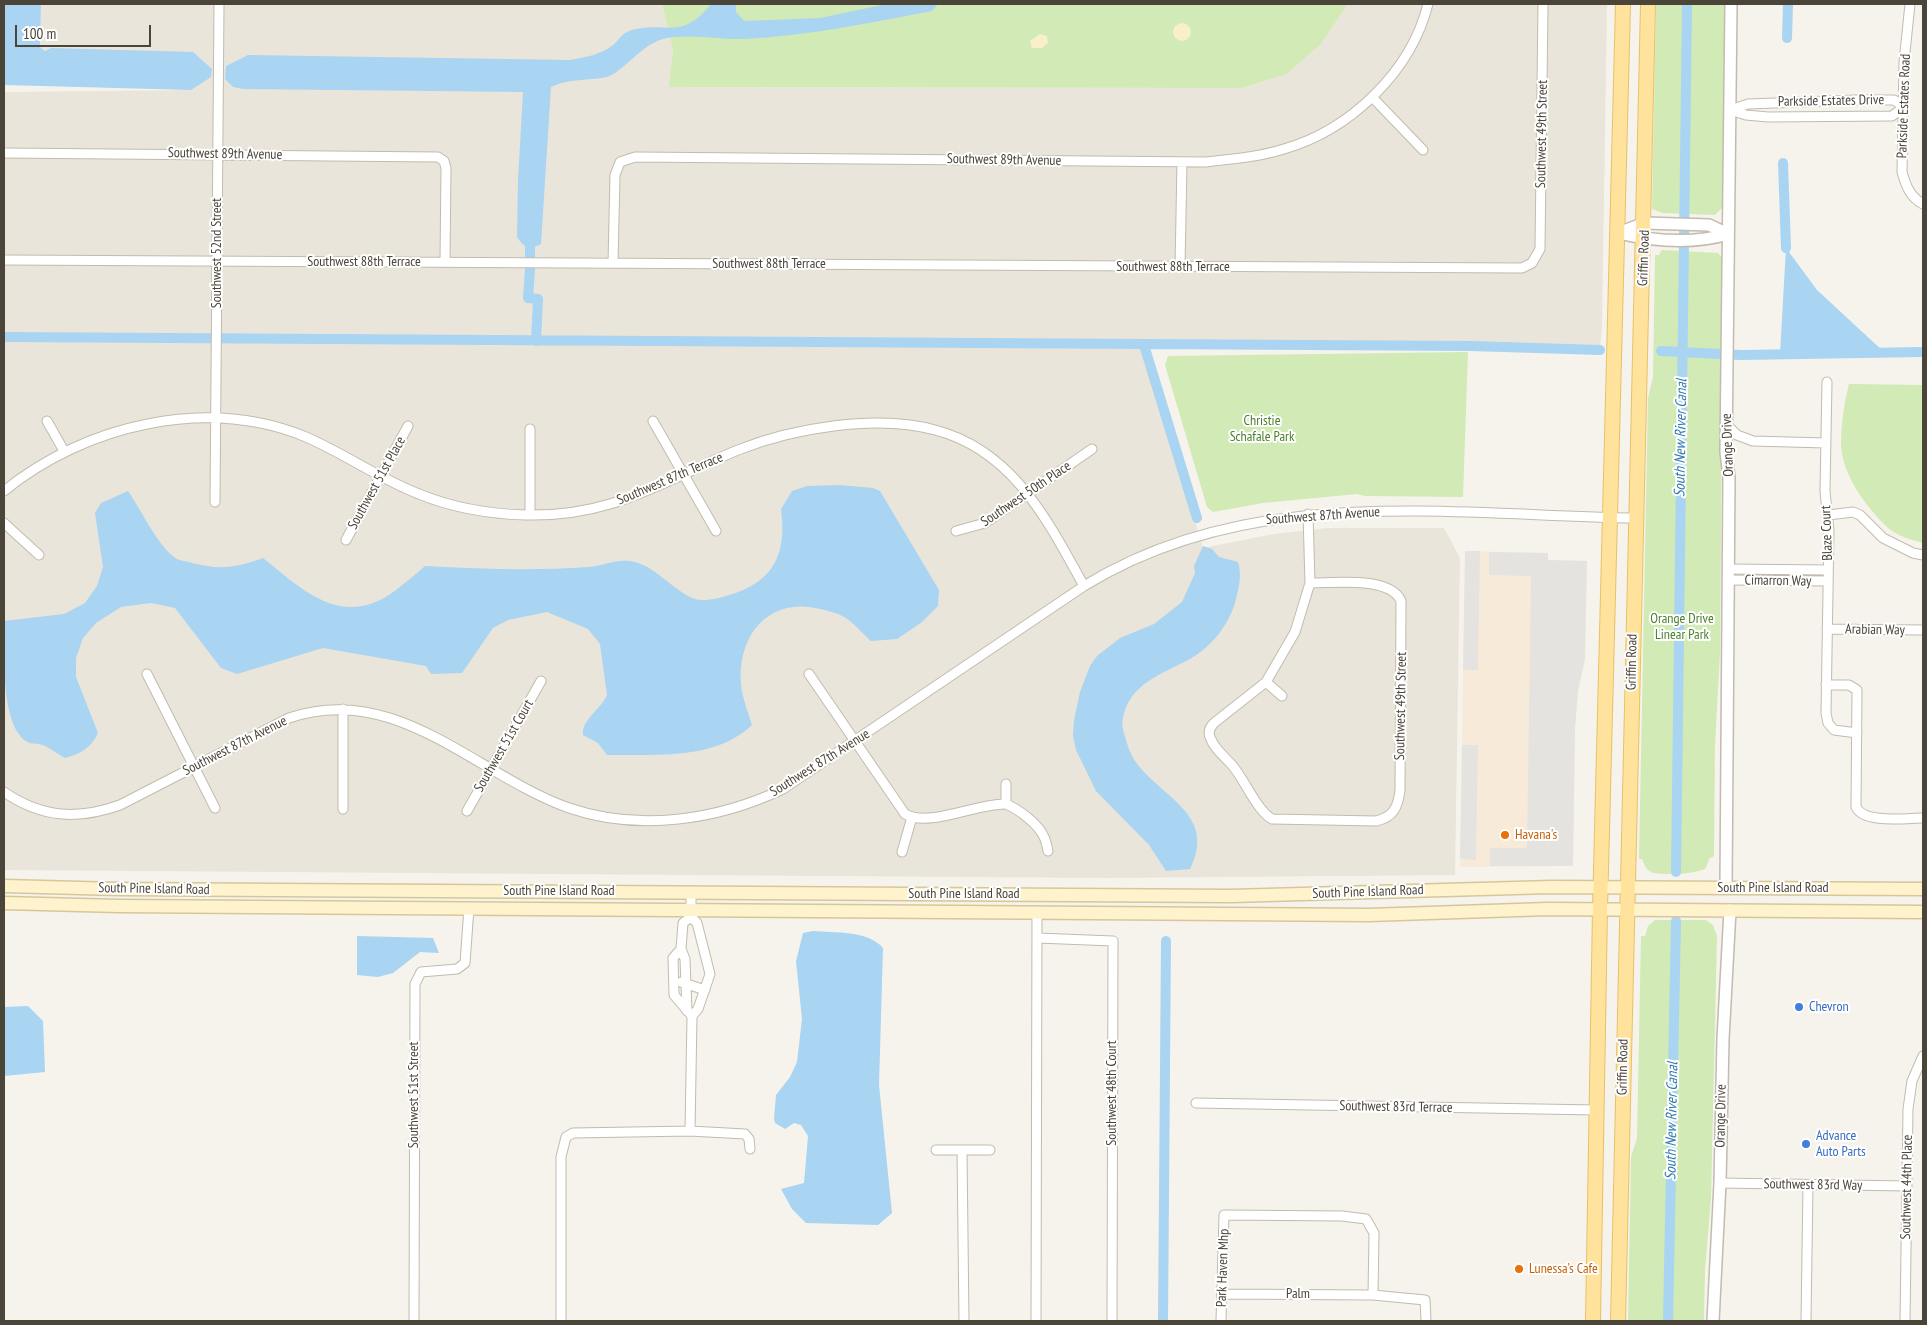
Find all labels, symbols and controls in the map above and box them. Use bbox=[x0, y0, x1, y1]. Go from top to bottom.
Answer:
scale bar bbox=[18, 15, 154, 47]
text: 100 m bbox=[23, 24, 56, 43]
street label: Parkside Estates Road bbox=[1894, 53, 1914, 159]
street label: Southwest 49th Street bbox=[1533, 80, 1551, 188]
street label: Parkside Estates Drive bbox=[1778, 92, 1884, 110]
street label: Southwest 89th Avenue bbox=[168, 145, 282, 163]
street label: Southwest 89th Avenue bbox=[947, 151, 1061, 169]
street label: Southwest 52nd Street bbox=[209, 198, 225, 308]
street label: Griffin Road bbox=[1635, 229, 1653, 287]
street label: Southwest 88th Terrace bbox=[307, 254, 421, 270]
street label: Southwest 88th Terrace bbox=[712, 256, 826, 272]
street label: Southwest 88th Terrace bbox=[1116, 259, 1230, 275]
water label: South New River Canal bbox=[1671, 379, 1691, 497]
park label: Christie Schafale Park bbox=[1230, 413, 1294, 446]
street label: Orange Drive bbox=[1718, 413, 1738, 477]
street label: Southwest 51st Place bbox=[345, 434, 409, 532]
street label: Southwest 87th Terrace bbox=[614, 449, 726, 509]
street label: Southwest 50th Place bbox=[978, 458, 1074, 530]
street label: Southwest 87th Avenue bbox=[1265, 504, 1381, 528]
street label: Blaze Court bbox=[1818, 505, 1836, 561]
street label: Cimarron Way bbox=[1744, 572, 1812, 590]
park label: Orange Drive Linear Park bbox=[1650, 611, 1714, 644]
street label: Arabian Way bbox=[1845, 621, 1905, 639]
street label: Griffin Road bbox=[1623, 634, 1641, 690]
street label: Southwest 49th Street bbox=[1392, 652, 1410, 760]
street label: Southwest 51st Court bbox=[471, 697, 537, 795]
street label: Southwest 87th Avenue bbox=[180, 713, 290, 779]
street label: Southwest 87th Avenue bbox=[767, 726, 873, 800]
place label: Havana's bbox=[1515, 827, 1557, 843]
marker: Havana's bbox=[1499, 829, 1511, 841]
street label: South Pine Island Road bbox=[98, 880, 210, 898]
street label: South Pine Island Road bbox=[1717, 880, 1829, 896]
street label: South Pine Island Road bbox=[1312, 882, 1424, 902]
street label: South Pine Island Road bbox=[503, 883, 615, 899]
street label: South Pine Island Road bbox=[908, 886, 1020, 902]
place label: Chevron bbox=[1809, 999, 1849, 1015]
marker: Chevron bbox=[1793, 1001, 1805, 1013]
street label: Griffin Road bbox=[1614, 1039, 1632, 1095]
street label: Southwest 48th Court bbox=[1104, 1040, 1120, 1146]
street label: Southwest 51st Street bbox=[406, 1042, 422, 1148]
water label: South New River Canal bbox=[1662, 1062, 1682, 1180]
street label: Orange Drive bbox=[1712, 1084, 1730, 1148]
street label: Southwest 83rd Terrace bbox=[1339, 1098, 1453, 1116]
place label: Advance Auto Parts bbox=[1816, 1128, 1866, 1160]
street label: Southwest 44th Place bbox=[1898, 1134, 1916, 1240]
marker: Advance Auto Parts bbox=[1800, 1138, 1812, 1150]
street label: Southwest 83rd Way bbox=[1763, 1176, 1863, 1194]
street label: Park Haven Mhp bbox=[1213, 1229, 1233, 1307]
place label: Lunessa’s Cafe bbox=[1529, 1261, 1598, 1277]
marker: Lunessa’s Cafe bbox=[1513, 1263, 1525, 1275]
street label: Palm bbox=[1286, 1286, 1310, 1302]

